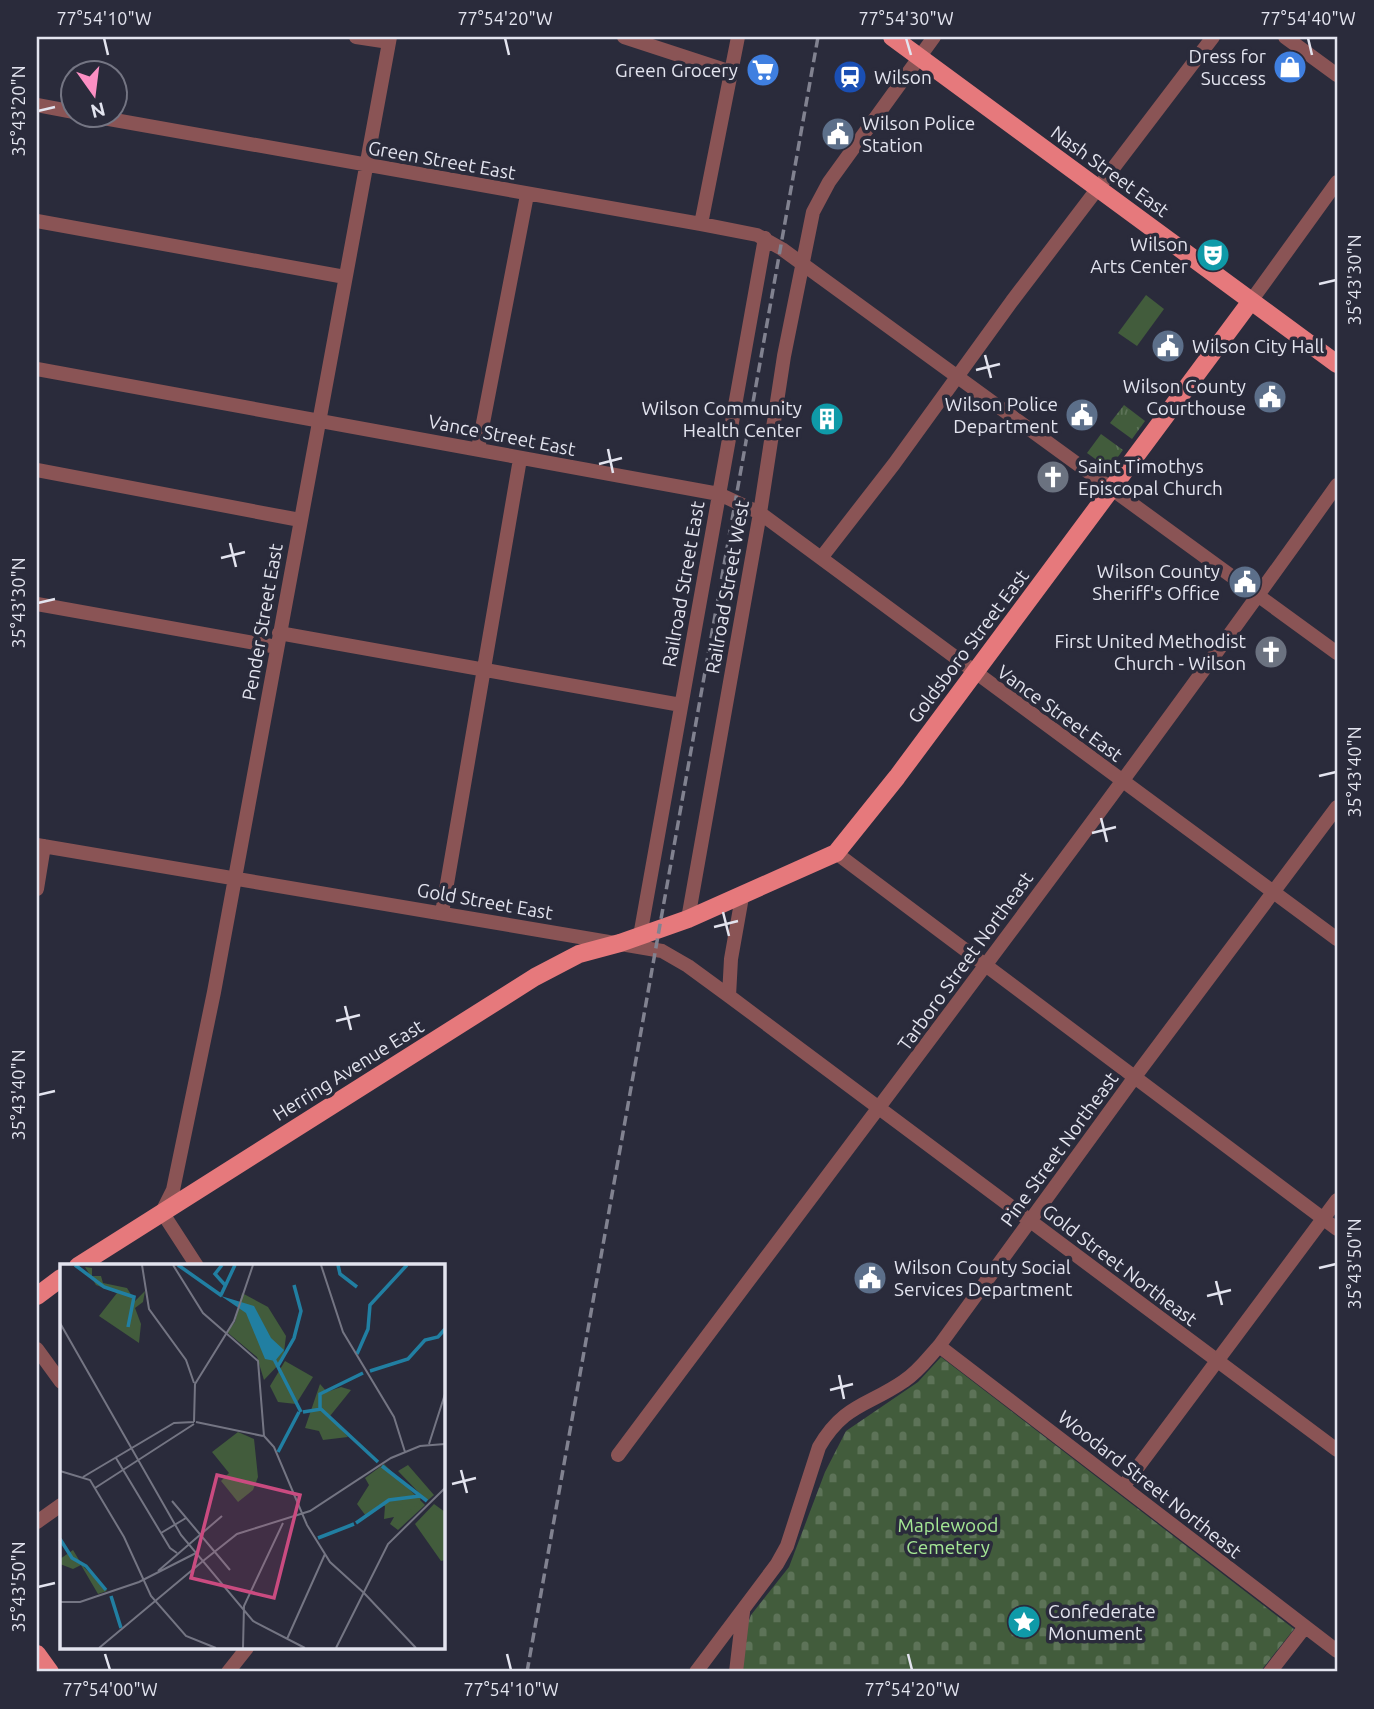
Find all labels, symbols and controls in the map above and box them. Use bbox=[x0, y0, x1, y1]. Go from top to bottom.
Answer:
text: 77°54'10"W bbox=[56, 8, 152, 28]
text: 77°54'20"W bbox=[457, 8, 553, 28]
text: 77°54'30"W bbox=[858, 8, 954, 28]
text: 77°54'40"W bbox=[1260, 8, 1356, 28]
place label: Dress for Success bbox=[1189, 45, 1266, 89]
shop icon: Dress for Success bbox=[1271, 48, 1309, 86]
supermarket icon: Green Grocery bbox=[744, 51, 782, 89]
station icon: Wilson bbox=[831, 58, 869, 96]
place label: Green Grocery bbox=[615, 59, 738, 81]
north arrow bbox=[60, 60, 130, 130]
text: 35°43'20"N bbox=[8, 65, 28, 157]
place label: Wilson bbox=[874, 66, 932, 88]
text: N bbox=[89, 98, 108, 123]
place label: Wilson Police Station bbox=[862, 112, 975, 156]
public building icon: Wilson Police Station bbox=[819, 115, 857, 153]
street label: Nash Street East bbox=[1047, 121, 1174, 221]
street label: Green Street East bbox=[366, 136, 518, 184]
place label: Wilson Arts Center bbox=[1090, 233, 1188, 277]
text: 35°43'30"N bbox=[1344, 234, 1364, 326]
theatre icon: Wilson Arts Center bbox=[1194, 236, 1232, 274]
public building icon: Wilson City Hall bbox=[1149, 327, 1187, 365]
place label: Wilson City Hall bbox=[1192, 335, 1324, 357]
place label: Wilson County Courthouse bbox=[1123, 375, 1246, 419]
public building icon: Wilson County Courthouse bbox=[1251, 378, 1289, 416]
place label: Wilson Police Department bbox=[945, 393, 1059, 437]
public building icon: Wilson Police Department bbox=[1063, 396, 1101, 434]
place label: Wilson Community Health Center bbox=[641, 397, 802, 441]
building icon: Wilson Community Health Center bbox=[808, 400, 846, 438]
street label: Vance Street East bbox=[427, 410, 578, 460]
place label: Saint Timothys Episcopal Church bbox=[1078, 455, 1223, 499]
church icon: Saint Timothys Episcopal Church bbox=[1034, 458, 1072, 496]
street label: Railroad Street West bbox=[701, 498, 753, 675]
street label: Railroad Street East bbox=[658, 499, 709, 669]
street label: Pender Street East bbox=[237, 541, 287, 702]
text: 35°43'30"N bbox=[8, 557, 28, 649]
place label: Wilson County Sheriff's Office bbox=[1092, 560, 1220, 604]
public building icon: Wilson County Sheriff's Office bbox=[1226, 563, 1264, 601]
street label: Goldsboro Street East bbox=[903, 565, 1033, 727]
place label: First United Methodist Church - Wilson bbox=[1054, 630, 1247, 674]
church icon: First United Methodist Church - Wilson bbox=[1252, 633, 1290, 671]
street label: Vance Street East bbox=[993, 660, 1127, 766]
text: 35°43'40"N bbox=[1344, 726, 1364, 818]
street label: Tarboro Street Northeast bbox=[893, 867, 1037, 1055]
street label: Gold Street East bbox=[415, 878, 555, 924]
street label: Herring Avenue East bbox=[269, 1014, 428, 1125]
text: 35°43'40"N bbox=[8, 1049, 28, 1141]
street label: Pine Street Northeast bbox=[996, 1067, 1123, 1230]
street label: Gold Street Northeast bbox=[1038, 1200, 1202, 1331]
text: 35°43'50"N bbox=[1344, 1218, 1364, 1310]
place label: Wilson County Social Services Department bbox=[894, 1256, 1073, 1300]
public building icon: Wilson County Social Services Department bbox=[851, 1259, 889, 1297]
inset map bbox=[60, 1264, 444, 1650]
street label: Woodard Street Northeast bbox=[1054, 1406, 1246, 1563]
park label: Maplewood Cemetery bbox=[898, 1514, 998, 1558]
text: 35°43'50"N bbox=[8, 1541, 28, 1633]
place label: Confederate Monument bbox=[1048, 1600, 1156, 1644]
place icon: Confederate Monument bbox=[1005, 1603, 1043, 1641]
text: 77°54'00"W bbox=[62, 1679, 158, 1699]
text: 77°54'10"W bbox=[463, 1679, 559, 1699]
text: 77°54'20"W bbox=[864, 1679, 960, 1699]

